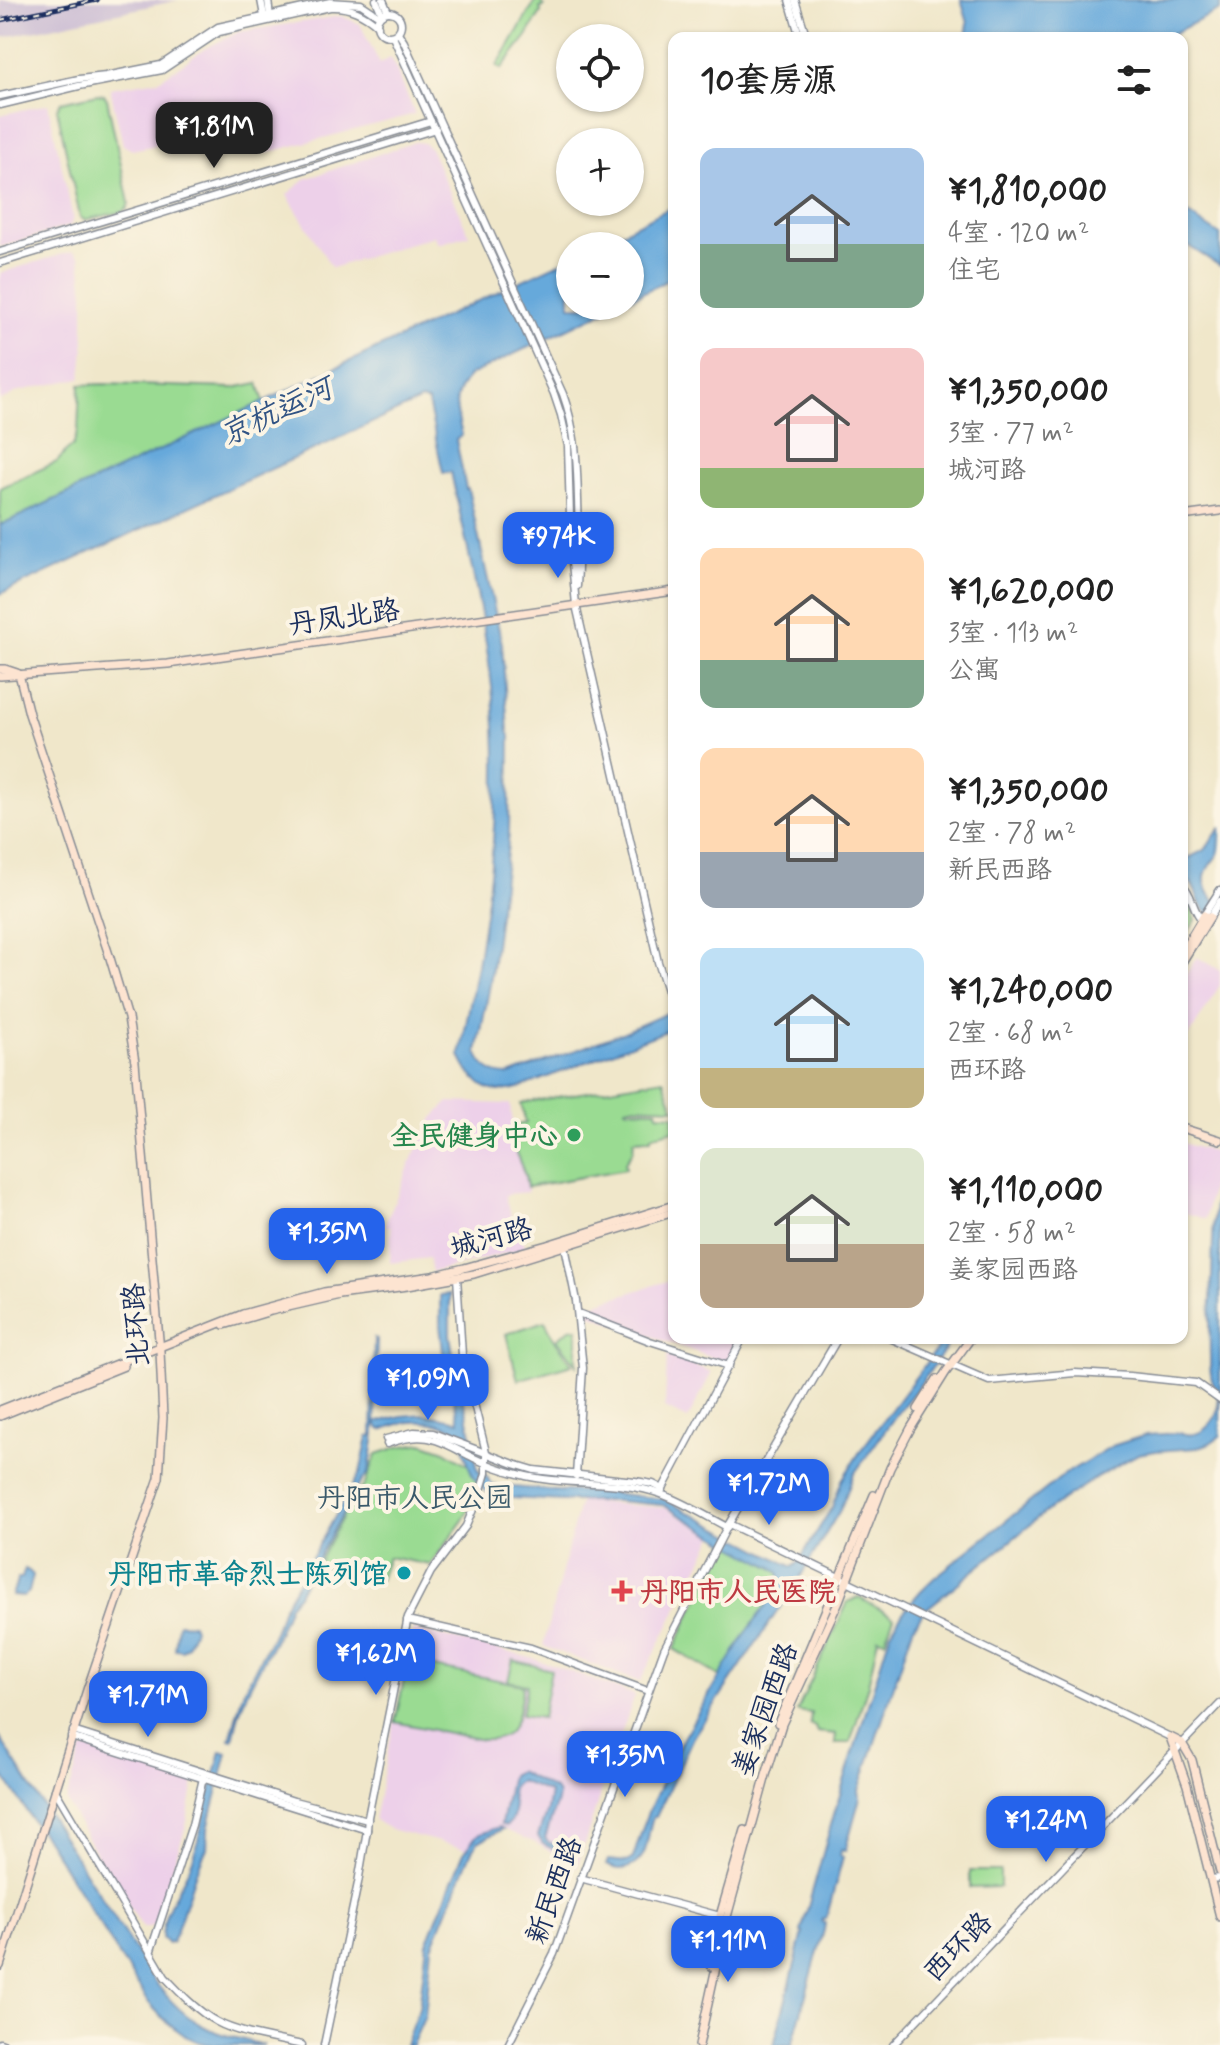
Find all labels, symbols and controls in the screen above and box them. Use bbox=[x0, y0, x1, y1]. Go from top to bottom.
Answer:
map controls bbox=[556, 24, 644, 320]
button: locate bbox=[556, 24, 644, 112]
icon: filters bbox=[1112, 58, 1156, 102]
text: 10套房源 bbox=[700, 59, 837, 104]
pin: ¥1.81M bbox=[149, 102, 279, 170]
text: ¥1.81M bbox=[174, 111, 254, 145]
button: + bbox=[556, 128, 644, 216]
text: ¥1,810,000 bbox=[948, 169, 1107, 214]
icon: home bbox=[764, 180, 860, 276]
text: 4室 · 120 m² bbox=[948, 217, 1089, 251]
button: − bbox=[556, 232, 644, 320]
text: 住宅 bbox=[948, 254, 1000, 288]
water label: 京杭运河 bbox=[214, 367, 344, 455]
text: ¥1,350,000 bbox=[948, 369, 1109, 414]
icon: home bbox=[764, 380, 860, 476]
text: 3室 · 77 m² bbox=[948, 417, 1074, 451]
text: 城河路 bbox=[948, 454, 1026, 488]
pin: ¥974K bbox=[502, 512, 614, 580]
text: ¥974K bbox=[521, 521, 595, 555]
text: ¥1,620,000 bbox=[948, 569, 1114, 614]
icon: home bbox=[764, 580, 860, 676]
street label: 丹凤北路 bbox=[286, 592, 402, 645]
text: 3室 · 113 m² bbox=[948, 617, 1078, 651]
text: 公寓 bbox=[948, 654, 1000, 688]
text: ¥1,350,000 bbox=[948, 769, 1109, 814]
icon: home bbox=[764, 780, 860, 876]
text: 2室 · 78 m² bbox=[948, 817, 1076, 851]
text: 新民西路 bbox=[948, 854, 1052, 888]
text: ¥1,240,000 bbox=[948, 969, 1113, 1014]
icon: home bbox=[764, 980, 860, 1076]
text: 2室 · 68 m² bbox=[948, 1017, 1074, 1051]
text: 西环路 bbox=[948, 1054, 1026, 1088]
place label: 全民健身中心 bbox=[390, 1119, 558, 1156]
marker: 全民健身中心 bbox=[565, 1126, 583, 1144]
text: ¥1,110,000 bbox=[948, 1169, 1103, 1214]
icon: home bbox=[764, 1180, 860, 1276]
pin: ¥1.35M bbox=[262, 1208, 392, 1276]
street label: 城河路 bbox=[446, 1211, 537, 1268]
text: ¥1.35M bbox=[287, 1217, 367, 1251]
text: 2室 · 58 m² bbox=[948, 1217, 1076, 1251]
text: 姜家园西路 bbox=[948, 1254, 1078, 1288]
street label: 北环路 bbox=[116, 1282, 159, 1368]
pin: ¥1.09M bbox=[363, 1354, 493, 1422]
text: ¥1.09M bbox=[386, 1363, 470, 1397]
pin: ¥1.72M bbox=[704, 1459, 834, 1527]
text: ¥1.72M bbox=[727, 1468, 811, 1502]
park label: 丹阳市人民公园 bbox=[317, 1481, 513, 1518]
place label: 丹阳市革命烈士陈列馆 bbox=[108, 1557, 388, 1594]
marker: 丹阳市革命烈士陈列馆 bbox=[395, 1564, 413, 1582]
place label: 丹阳市人民医院 bbox=[640, 1575, 836, 1612]
marker: 丹阳市人民医院 bbox=[611, 1580, 633, 1602]
pin: ¥1.62M bbox=[311, 1629, 441, 1697]
text: ¥1.62M bbox=[335, 1638, 417, 1672]
street label: 姜家园西路 bbox=[725, 1638, 808, 1782]
pin: ¥1.71M bbox=[83, 1671, 213, 1739]
text: ¥1.71M bbox=[107, 1680, 189, 1714]
pin: ¥1.35M bbox=[560, 1731, 690, 1799]
text: ¥1.35M bbox=[585, 1740, 665, 1774]
pin: ¥1.24M bbox=[981, 1796, 1111, 1864]
text: ¥1.24M bbox=[1004, 1805, 1088, 1839]
street label: 新民西路 bbox=[519, 1832, 592, 1950]
street label: 西环路 bbox=[916, 1905, 1001, 1991]
pin: ¥1.11M bbox=[663, 1916, 793, 1984]
text: ¥1.11M bbox=[689, 1925, 767, 1959]

